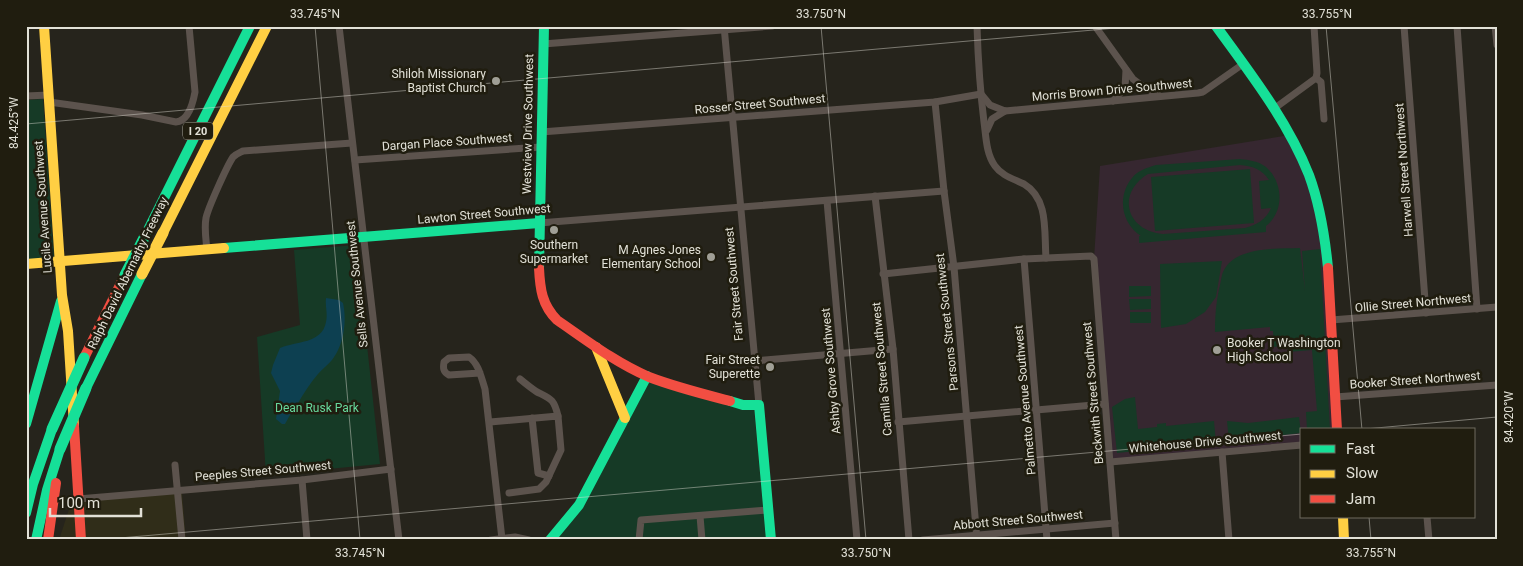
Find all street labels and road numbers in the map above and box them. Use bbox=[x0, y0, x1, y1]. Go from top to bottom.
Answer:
street label: Westview Drive Southwest bbox=[520, 54, 536, 194]
street label: Morris Brown Drive Southwest bbox=[1031, 76, 1193, 104]
street label: Rosser Street Southwest bbox=[694, 91, 826, 117]
street label: Harwell Street Northwest bbox=[1392, 103, 1416, 237]
road number: I 20 bbox=[183, 122, 213, 140]
street label: Dargan Place Southwest bbox=[381, 130, 513, 154]
street label: Lucile Avenue Southwest bbox=[31, 140, 55, 274]
street label: Ralph David Abernathy Freeway bbox=[85, 194, 171, 351]
street label: Lawton Street Southwest bbox=[417, 201, 551, 227]
street label: Sells Avenue Southwest bbox=[343, 220, 371, 348]
street label: Fair Street Southwest bbox=[722, 226, 746, 341]
street label: Parsons Street Southwest bbox=[933, 252, 961, 391]
street label: Ollie Street Northwest bbox=[1354, 291, 1472, 315]
street label: Camilla Street Southwest bbox=[869, 301, 895, 437]
street label: Ashby Grove Southwest bbox=[819, 307, 843, 435]
street label: Beckwith Street Southwest bbox=[1080, 321, 1106, 465]
street label: Palmetto Avenue Southwest bbox=[1011, 324, 1039, 475]
street label: Booker Street Northwest bbox=[1349, 368, 1481, 392]
street label: Whitehouse Drive Southwest bbox=[1128, 428, 1282, 456]
street label: Peeples Street Southwest bbox=[194, 458, 332, 484]
street label: Abbott Street Southwest bbox=[953, 507, 1084, 533]

